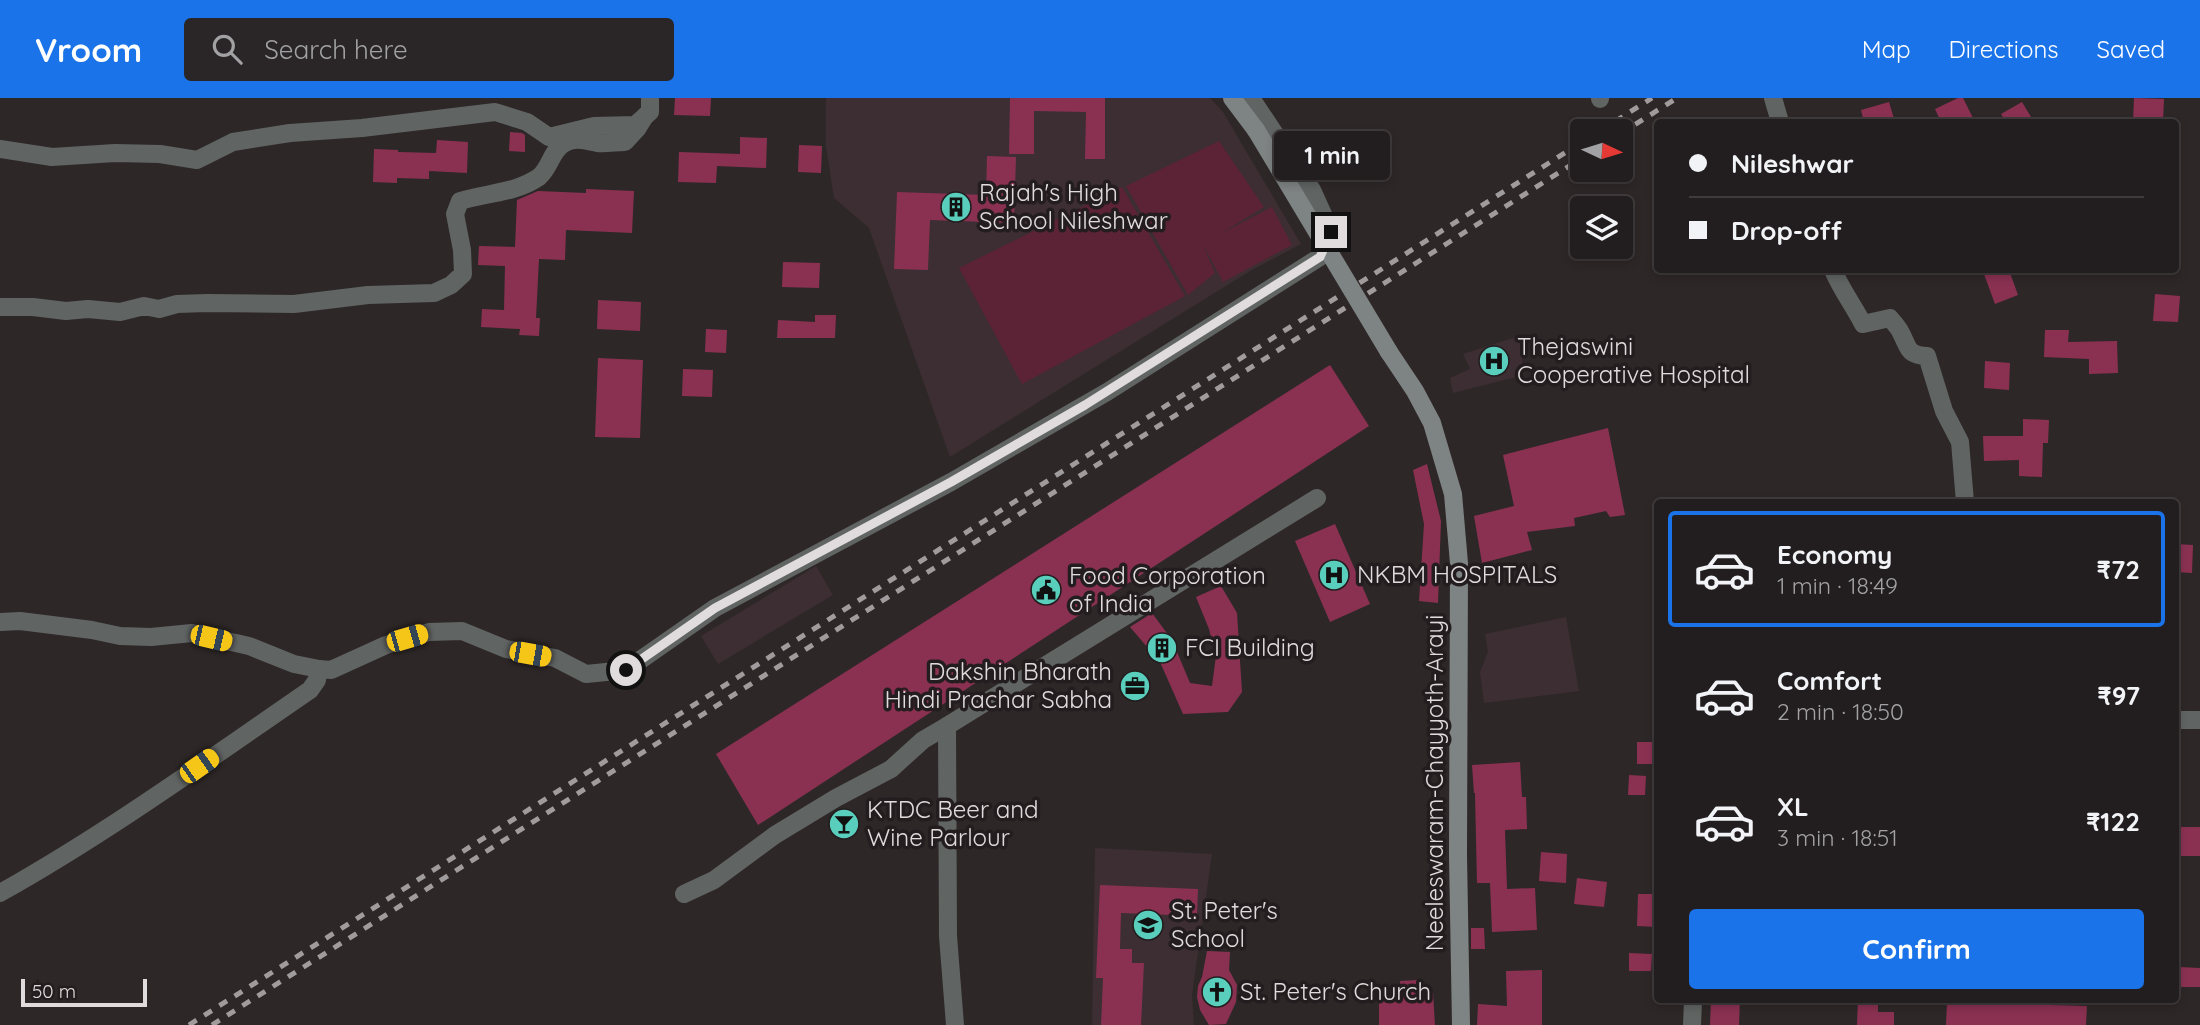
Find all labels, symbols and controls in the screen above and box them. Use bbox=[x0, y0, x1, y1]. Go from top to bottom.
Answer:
search box bbox=[184, 18, 674, 81]
text: Vroom bbox=[35, 29, 142, 70]
icon: search bbox=[208, 30, 246, 68]
text: Search here bbox=[264, 33, 408, 66]
text: Map bbox=[1862, 34, 1911, 64]
text: Directions bbox=[1949, 34, 2059, 64]
text: Saved bbox=[2097, 34, 2165, 64]
north arrow bbox=[1570, 119, 1633, 182]
map controls bbox=[1570, 119, 1633, 259]
callout: 1 min bbox=[1273, 130, 1389, 180]
text: 1 min bbox=[1304, 141, 1360, 170]
text: Nileshwar bbox=[1731, 147, 1854, 180]
place label: Rajah's High School Nileshwar bbox=[979, 177, 1168, 235]
building icon: Rajah's High School Nileshwar bbox=[939, 190, 973, 224]
button: layers bbox=[1570, 196, 1633, 259]
text: Drop-off bbox=[1731, 214, 1842, 247]
route end bbox=[1315, 216, 1347, 248]
place label: Thejaswini Cooperative Hospital bbox=[1517, 331, 1750, 389]
hospital icon: Thejaswini Cooperative Hospital bbox=[1477, 344, 1511, 378]
icon: car bbox=[1693, 538, 1756, 601]
text: Economy bbox=[1777, 538, 1892, 571]
text: ₹72 bbox=[2097, 553, 2140, 586]
hospital icon: NKBM HOSPITALS bbox=[1317, 558, 1351, 592]
place label: NKBM HOSPITALS bbox=[1357, 559, 1557, 589]
place label: Food Corporation of India bbox=[1069, 560, 1266, 618]
text: 1 min · 18:49 bbox=[1777, 571, 1898, 600]
public building icon: Food Corporation of India bbox=[1029, 573, 1063, 607]
street label: Neeleswaram-Chayyoth-Arayi bbox=[1419, 615, 1449, 951]
car bbox=[384, 622, 431, 654]
car bbox=[189, 623, 234, 653]
building icon: FCI Building bbox=[1145, 631, 1179, 665]
place label: FCI Building bbox=[1185, 632, 1315, 662]
car bbox=[508, 640, 553, 668]
route start bbox=[610, 654, 642, 686]
place label: Dakshin Bharath Hindi Prachar Sabha bbox=[885, 656, 1112, 714]
icon: car bbox=[1693, 664, 1756, 727]
text: Comfort bbox=[1777, 664, 1882, 697]
office icon: Dakshin Bharath Hindi Prachar Sabha bbox=[1118, 669, 1152, 703]
text: ₹97 bbox=[2097, 679, 2140, 712]
text: 2 min · 18:50 bbox=[1777, 697, 1904, 726]
car bbox=[176, 745, 223, 787]
icon: car bbox=[1693, 790, 1756, 853]
text: XL bbox=[1777, 790, 1809, 823]
place label: KTDC Beer and Wine Parlour bbox=[867, 794, 1039, 852]
text: ₹122 bbox=[2086, 805, 2140, 838]
bar icon: KTDC Beer and Wine Parlour bbox=[827, 807, 861, 841]
text: 3 min · 18:51 bbox=[1777, 823, 1898, 852]
place label: St. Peter's School bbox=[1171, 895, 1278, 953]
school or university icon: St. Peter's School bbox=[1131, 908, 1165, 942]
button: Confirm bbox=[1689, 909, 2144, 989]
church icon: St. Peter's Church bbox=[1200, 975, 1234, 1009]
scale bar bbox=[21, 976, 147, 1008]
place label: St. Peter's Church bbox=[1240, 976, 1431, 1006]
text: 50 m bbox=[32, 979, 76, 1003]

